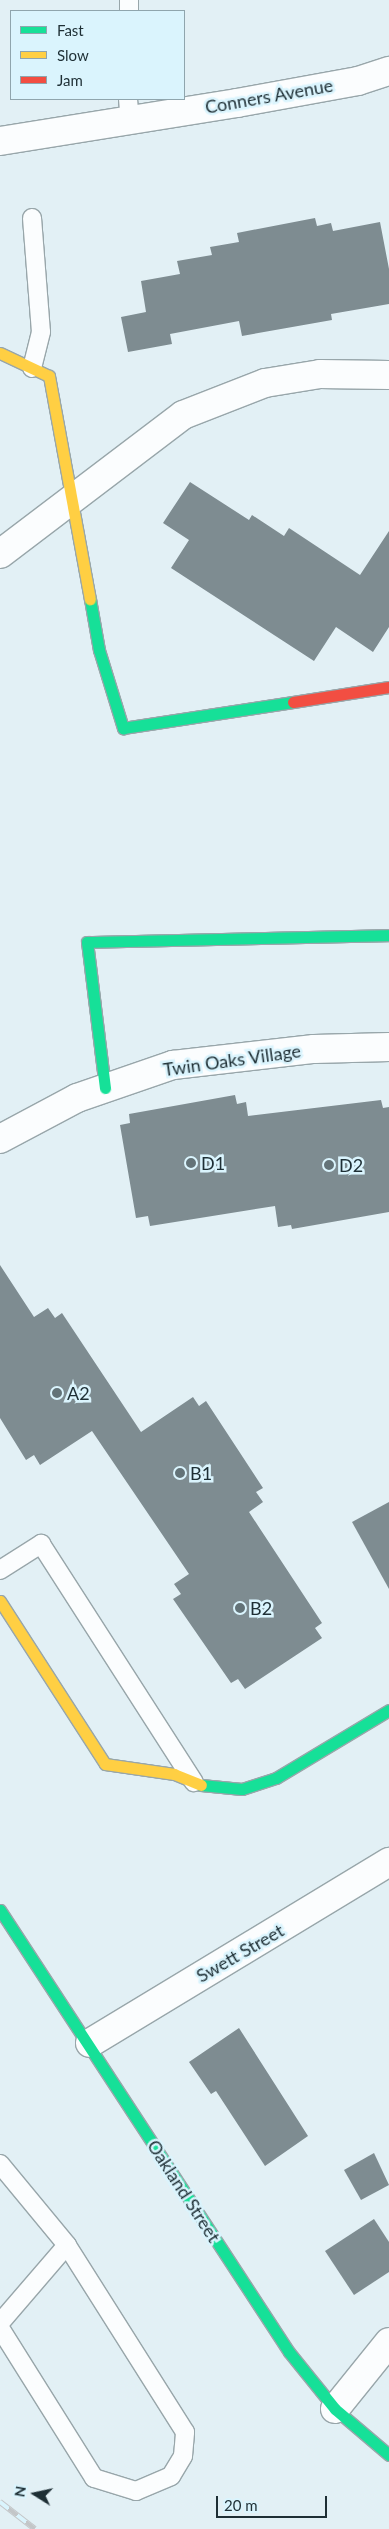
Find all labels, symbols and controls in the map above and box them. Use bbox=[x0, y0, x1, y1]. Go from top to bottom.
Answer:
legend bbox=[10, 10, 185, 100]
text: Fast bbox=[57, 21, 84, 39]
text: Slow bbox=[57, 46, 89, 64]
text: Jam bbox=[57, 71, 83, 89]
street label: Conners Avenue bbox=[203, 74, 335, 118]
street label: Twin Oaks Village bbox=[161, 1040, 303, 1080]
place label: D1 bbox=[201, 1152, 225, 1174]
place label: D2 bbox=[339, 1154, 363, 1176]
marker: D1 bbox=[185, 1157, 197, 1169]
marker: D2 bbox=[323, 1159, 335, 1171]
place label: A2 bbox=[67, 1382, 90, 1404]
marker: A2 bbox=[51, 1387, 63, 1399]
place label: B1 bbox=[190, 1462, 212, 1484]
marker: B1 bbox=[174, 1467, 186, 1479]
place label: B2 bbox=[250, 1597, 272, 1619]
marker: B2 bbox=[234, 1602, 246, 1614]
street label: Swett Street bbox=[193, 1919, 287, 1987]
street label: Oakland Street bbox=[143, 2136, 225, 2246]
north arrow bbox=[10, 2469, 60, 2519]
text: N bbox=[10, 2485, 29, 2498]
scale bar bbox=[219, 2486, 330, 2518]
text: 20 m bbox=[224, 2496, 258, 2514]

